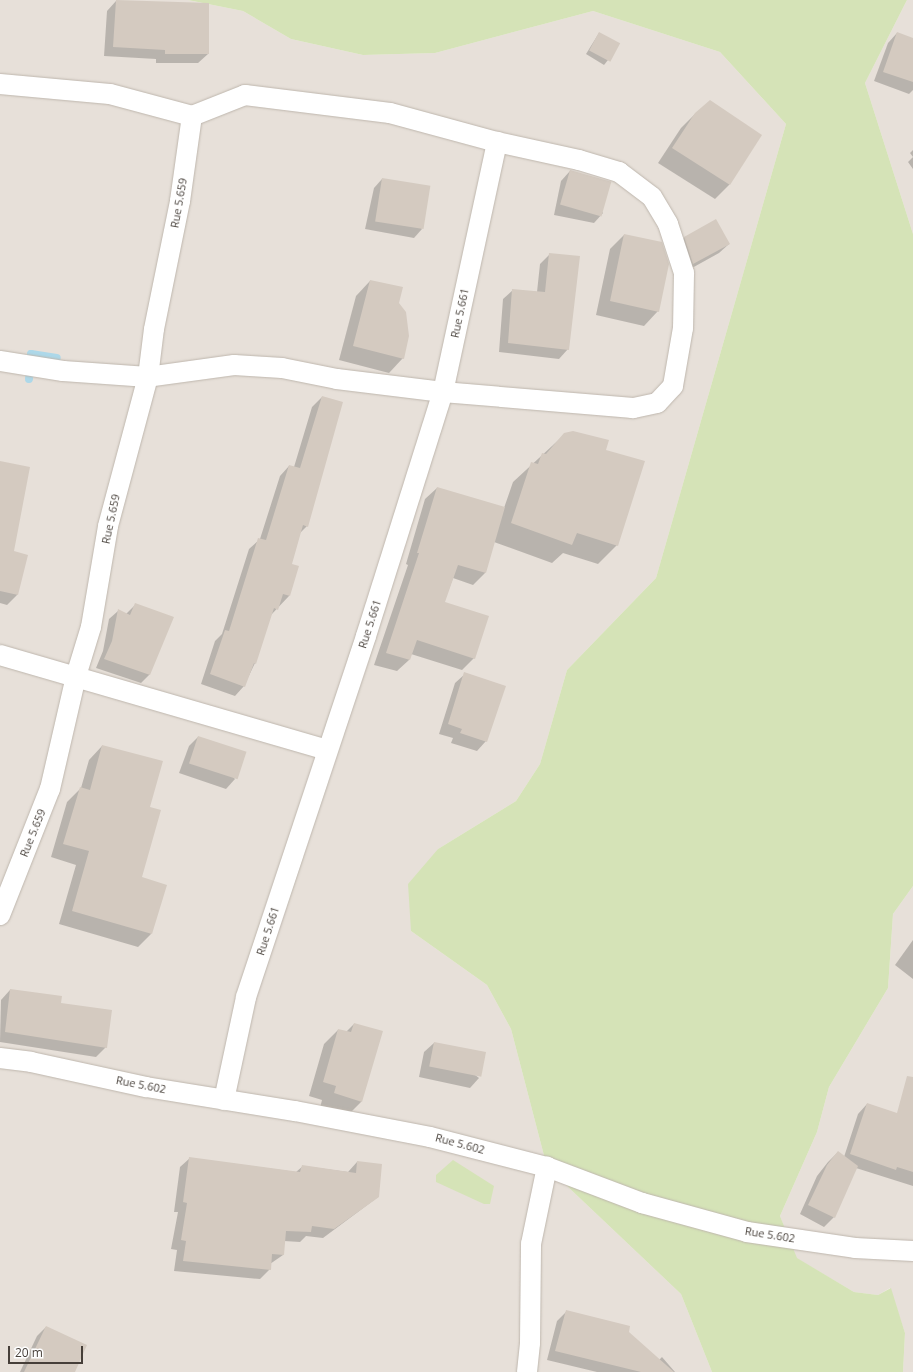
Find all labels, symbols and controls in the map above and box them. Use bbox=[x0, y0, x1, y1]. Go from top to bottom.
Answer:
street label: Rue 5.659 bbox=[168, 177, 190, 229]
street label: Rue 5.661 bbox=[448, 287, 472, 339]
street label: Rue 5.659 bbox=[99, 493, 123, 545]
street label: Rue 5.661 bbox=[356, 598, 384, 650]
street label: Rue 5.659 bbox=[17, 807, 49, 859]
street label: Rue 5.661 bbox=[254, 905, 282, 957]
street label: Rue 5.602 bbox=[115, 1074, 167, 1096]
street label: Rue 5.602 bbox=[434, 1131, 486, 1157]
street label: Rue 5.602 bbox=[744, 1225, 796, 1245]
scale bar bbox=[10, 1338, 85, 1364]
text: 20 m bbox=[15, 1344, 43, 1361]

